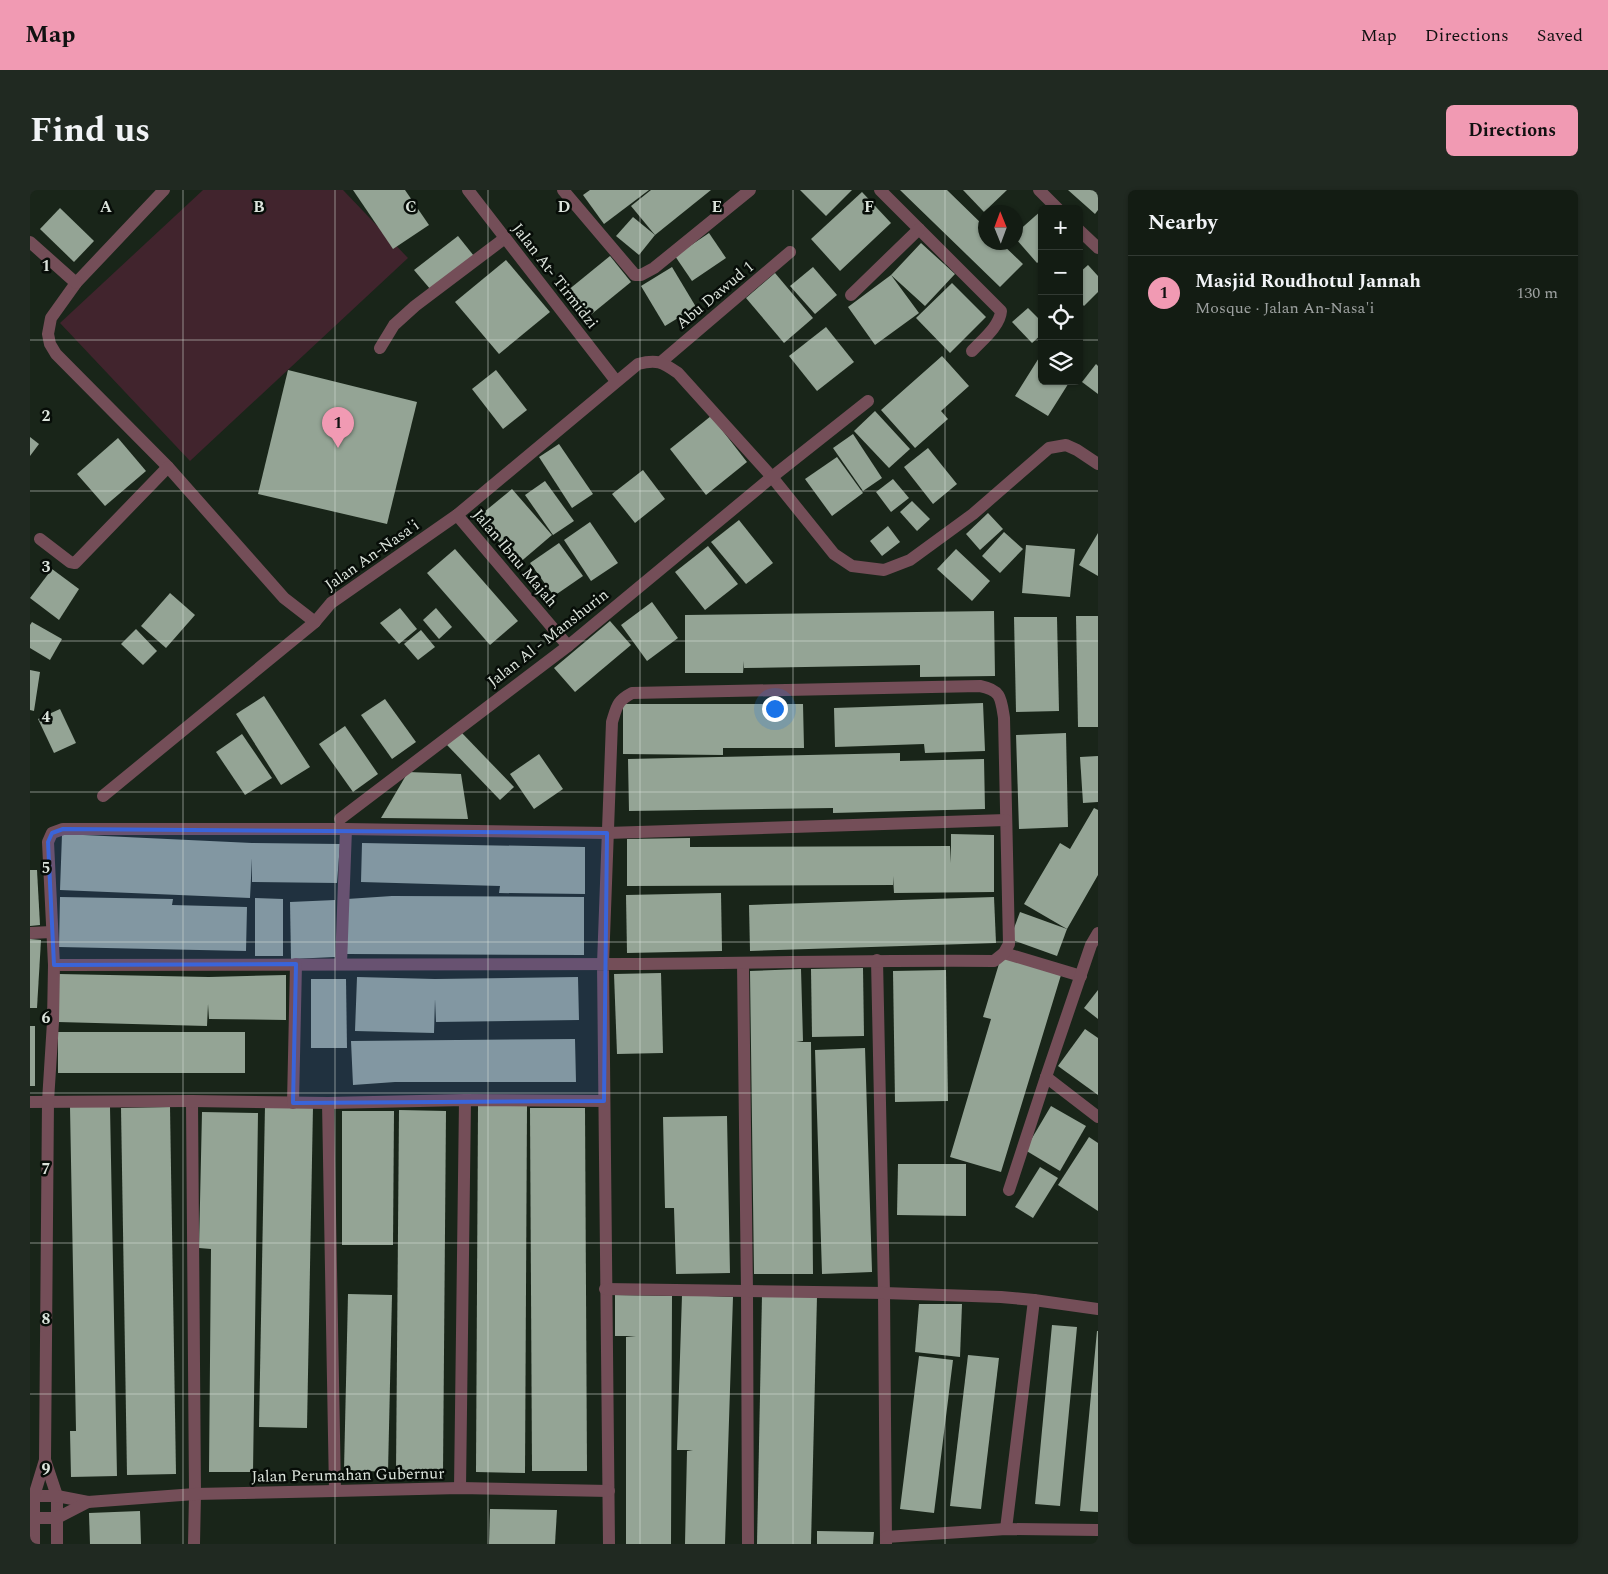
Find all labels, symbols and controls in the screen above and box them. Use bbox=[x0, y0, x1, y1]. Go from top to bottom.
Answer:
text: Map bbox=[25, 17, 75, 53]
text: Map bbox=[1361, 22, 1397, 49]
text: Directions bbox=[1425, 22, 1509, 49]
text: Saved bbox=[1537, 22, 1583, 49]
text: Find us bbox=[30, 104, 150, 157]
button: Directions bbox=[1446, 105, 1578, 156]
text: A bbox=[100, 195, 113, 219]
text: B bbox=[253, 195, 265, 219]
text: C bbox=[405, 195, 417, 219]
text: D bbox=[558, 195, 571, 219]
text: E bbox=[712, 195, 722, 219]
text: F bbox=[864, 195, 874, 219]
north arrow bbox=[978, 205, 1023, 250]
map controls bbox=[1038, 205, 1083, 385]
button: + bbox=[1038, 205, 1083, 250]
text: Nearby bbox=[1148, 207, 1218, 239]
street label: Jalan At- Tirmidzi bbox=[506, 218, 604, 334]
button: − bbox=[1038, 250, 1083, 295]
text: 1 bbox=[42, 254, 50, 278]
street label: Abu Dawud 1 bbox=[671, 255, 759, 335]
text: Masjid Roudhotul Jannah bbox=[1195, 267, 1421, 296]
text: 1 bbox=[1160, 281, 1168, 305]
text: 130 m bbox=[1516, 281, 1558, 305]
button: locate bbox=[1038, 295, 1083, 340]
text: Mosque · Jalan An-Nasa'i bbox=[1195, 296, 1374, 320]
button: layers bbox=[1038, 340, 1083, 385]
text: 2 bbox=[42, 404, 51, 428]
pin: 1 bbox=[322, 407, 354, 448]
street label: Jalan Ibnu Majah bbox=[467, 504, 563, 612]
street label: Jalan An-Nasa'i bbox=[320, 513, 424, 597]
text: 3 bbox=[42, 555, 51, 579]
street label: Jalan Al - Manshurin bbox=[482, 583, 614, 693]
your location bbox=[762, 696, 788, 722]
text: 4 bbox=[42, 705, 51, 729]
text: 5 bbox=[42, 856, 50, 880]
text: 6 bbox=[42, 1006, 51, 1030]
text: 7 bbox=[42, 1157, 51, 1181]
text: 8 bbox=[42, 1307, 51, 1331]
text: 9 bbox=[42, 1457, 51, 1481]
street label: Jalan Perumahan Gubernur bbox=[251, 1461, 445, 1489]

